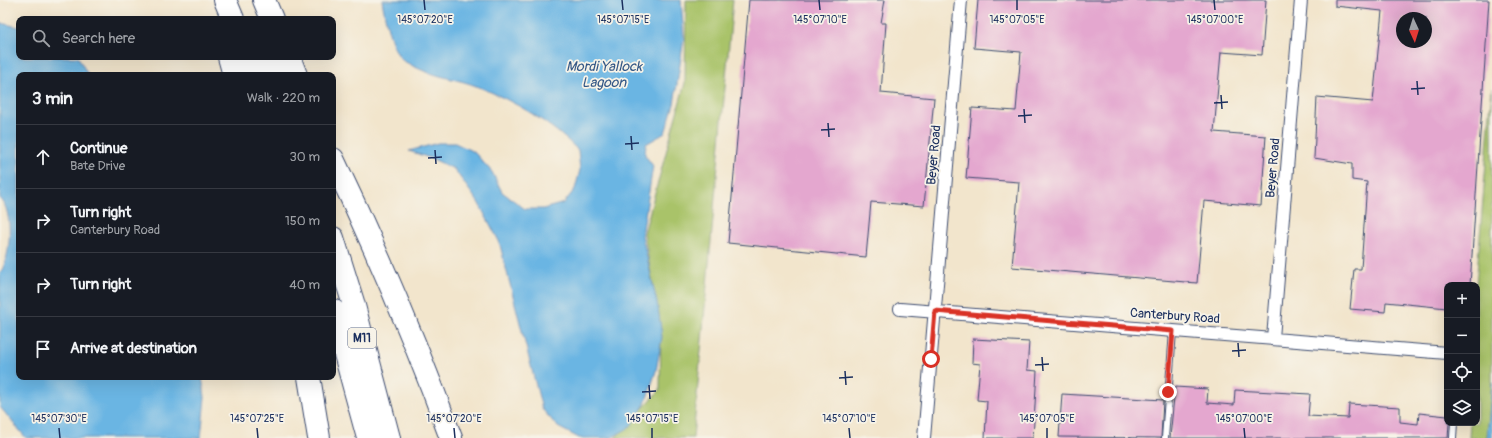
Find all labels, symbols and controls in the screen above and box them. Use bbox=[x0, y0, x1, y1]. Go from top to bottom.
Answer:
north arrow bbox=[1396, 12, 1432, 48]
text: 145°07'20"E bbox=[397, 14, 453, 26]
text: 145°07'15"E bbox=[597, 14, 649, 26]
text: 145°07'10"E bbox=[793, 14, 847, 26]
text: 145°07'05"E bbox=[989, 14, 1045, 26]
text: 145°07'00"E bbox=[1187, 14, 1243, 26]
search box bbox=[16, 16, 336, 60]
icon: search bbox=[30, 27, 52, 49]
text: Search here bbox=[62, 29, 135, 48]
water label: Mordi Yallock Lagoon bbox=[566, 58, 643, 91]
text: 3 min bbox=[32, 88, 73, 109]
text: Walk · 220 m bbox=[247, 90, 320, 106]
street label: Beyer Road bbox=[923, 124, 945, 186]
street label: Beyer Road bbox=[1262, 137, 1284, 199]
text: Continue bbox=[70, 139, 128, 158]
icon: ahead bbox=[32, 146, 54, 168]
text: 30 m bbox=[290, 149, 320, 165]
text: Bate Drive bbox=[70, 158, 125, 174]
text: Turn right bbox=[70, 203, 131, 222]
icon: right bbox=[32, 210, 54, 232]
text: 150 m bbox=[285, 213, 320, 229]
text: Canterbury Road bbox=[70, 222, 160, 238]
icon: right bbox=[32, 274, 54, 296]
text: Turn right bbox=[70, 275, 131, 294]
text: 40 m bbox=[289, 277, 320, 293]
map controls bbox=[1444, 282, 1480, 426]
button: + bbox=[1444, 282, 1480, 318]
street label: Canterbury Road bbox=[1130, 305, 1220, 327]
button: − bbox=[1444, 318, 1480, 354]
road number: M11 bbox=[348, 328, 376, 348]
icon: arrive bbox=[32, 338, 54, 360]
text: Arrive at destination bbox=[70, 339, 197, 358]
route start bbox=[922, 350, 940, 368]
button: locate bbox=[1444, 354, 1480, 390]
route end bbox=[1159, 383, 1177, 401]
button: layers bbox=[1444, 390, 1480, 426]
text: 145°07'30"E bbox=[31, 413, 87, 425]
text: 145°07'25"E bbox=[230, 413, 284, 425]
text: 145°07'20"E bbox=[426, 413, 482, 425]
text: 145°07'15"E bbox=[626, 413, 678, 425]
text: 145°07'10"E bbox=[822, 413, 876, 425]
text: 145°07'05"E bbox=[1019, 413, 1075, 425]
text: 145°07'00"E bbox=[1216, 413, 1272, 425]

